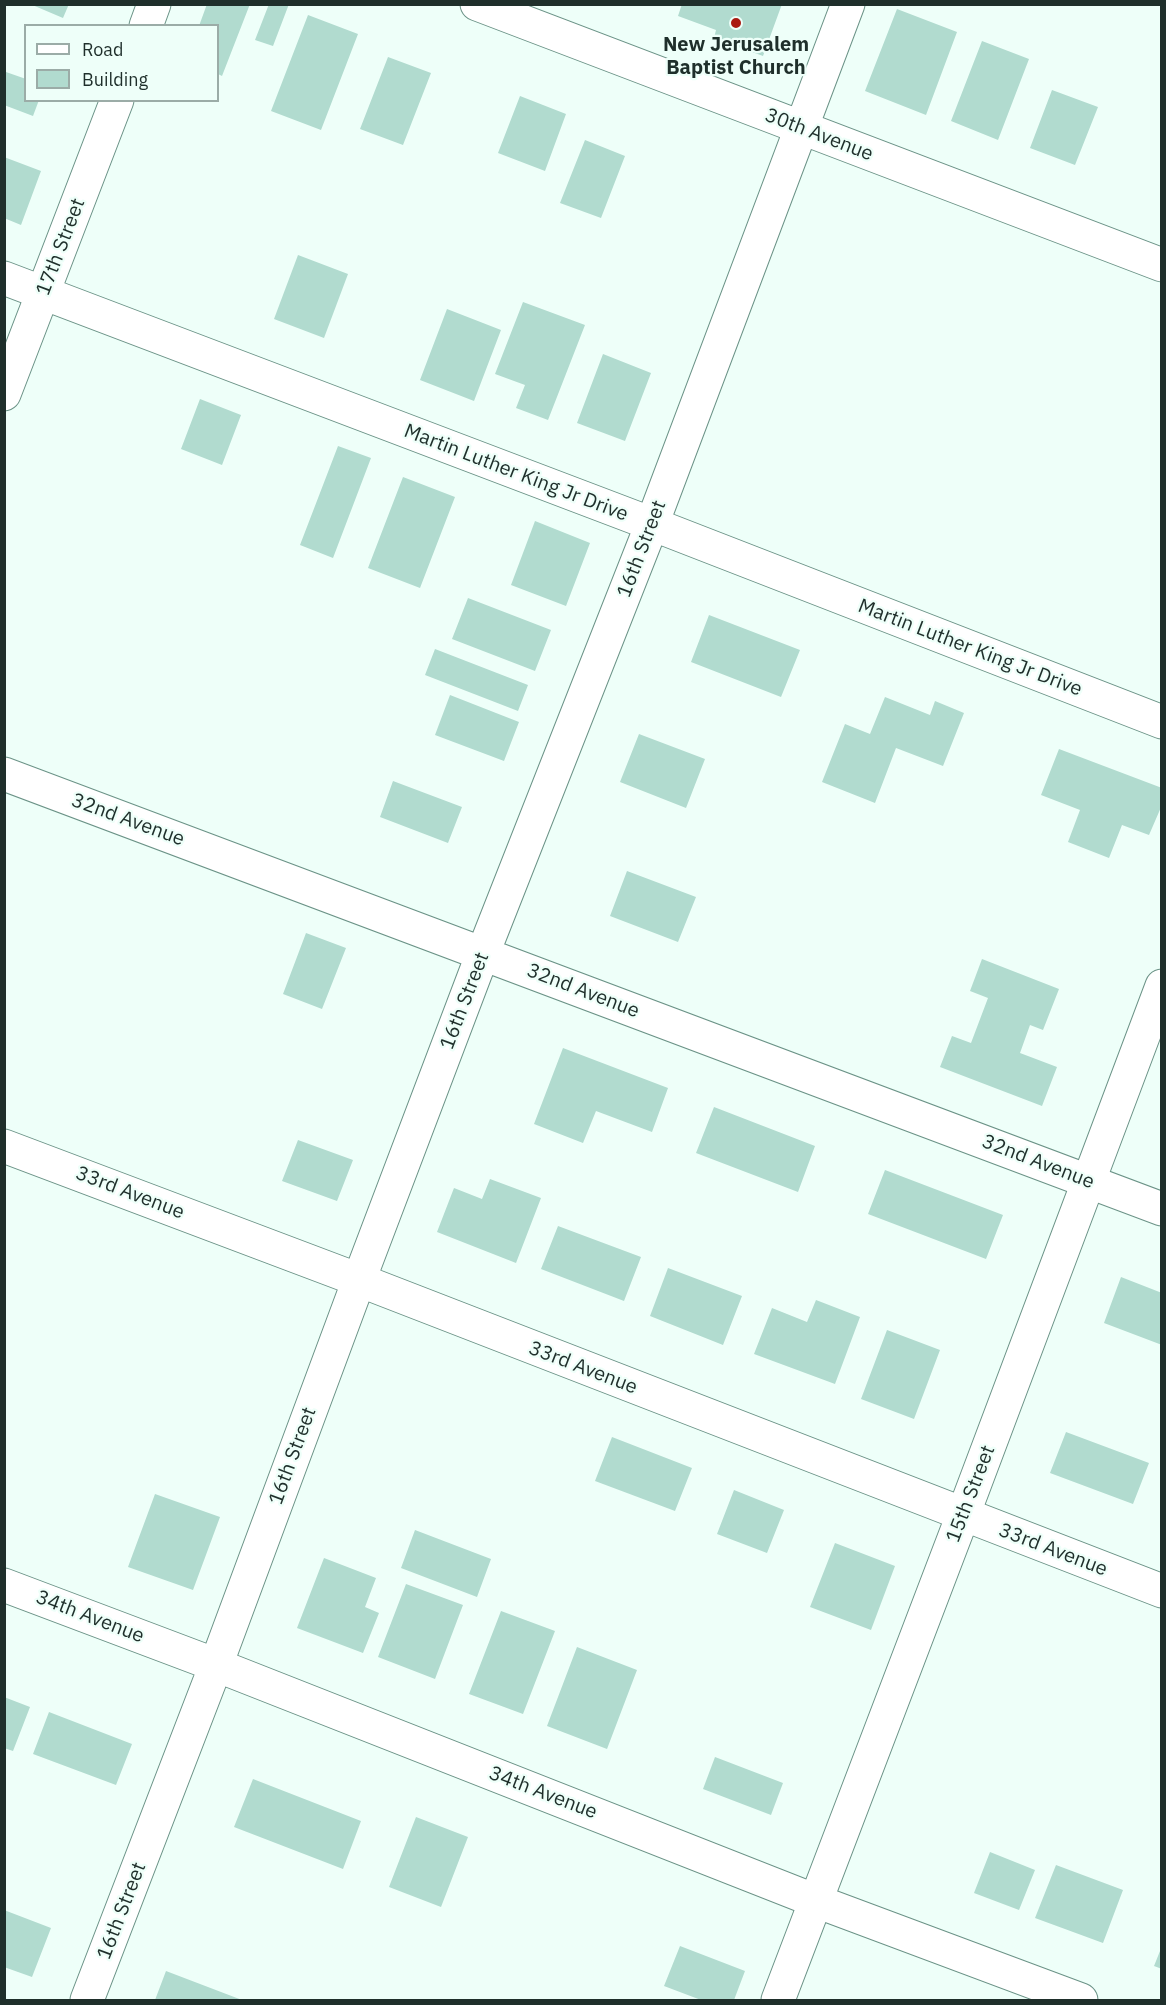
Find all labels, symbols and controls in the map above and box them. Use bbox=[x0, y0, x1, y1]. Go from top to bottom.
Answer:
marker: New Jerusalem Baptist Church bbox=[729, 16, 743, 30]
legend bbox=[24, 24, 219, 102]
place label: New Jerusalem Baptist Church bbox=[663, 33, 809, 80]
text: Road bbox=[82, 38, 123, 61]
text: Building bbox=[82, 68, 148, 91]
street label: 30th Avenue bbox=[762, 103, 876, 167]
street label: 17th Street bbox=[32, 195, 90, 299]
street label: Martin Luther King Jr Drive bbox=[401, 419, 631, 527]
street label: 16th Street bbox=[613, 497, 671, 601]
street label: Martin Luther King Jr Drive bbox=[855, 594, 1085, 702]
street label: 32nd Avenue bbox=[68, 788, 188, 852]
street label: 16th Street bbox=[436, 949, 494, 1053]
street label: 32nd Avenue bbox=[523, 959, 643, 1023]
street label: 32nd Avenue bbox=[978, 1130, 1098, 1194]
street label: 33rd Avenue bbox=[72, 1161, 188, 1225]
street label: 33rd Avenue bbox=[525, 1336, 641, 1400]
street label: 16th Street bbox=[264, 1404, 322, 1508]
street label: 15th Street bbox=[942, 1442, 1000, 1546]
street label: 33rd Avenue bbox=[995, 1518, 1111, 1582]
street label: 34th Avenue bbox=[33, 1585, 147, 1649]
street label: 34th Avenue bbox=[486, 1761, 600, 1825]
street label: 16th Street bbox=[93, 1859, 151, 1963]

